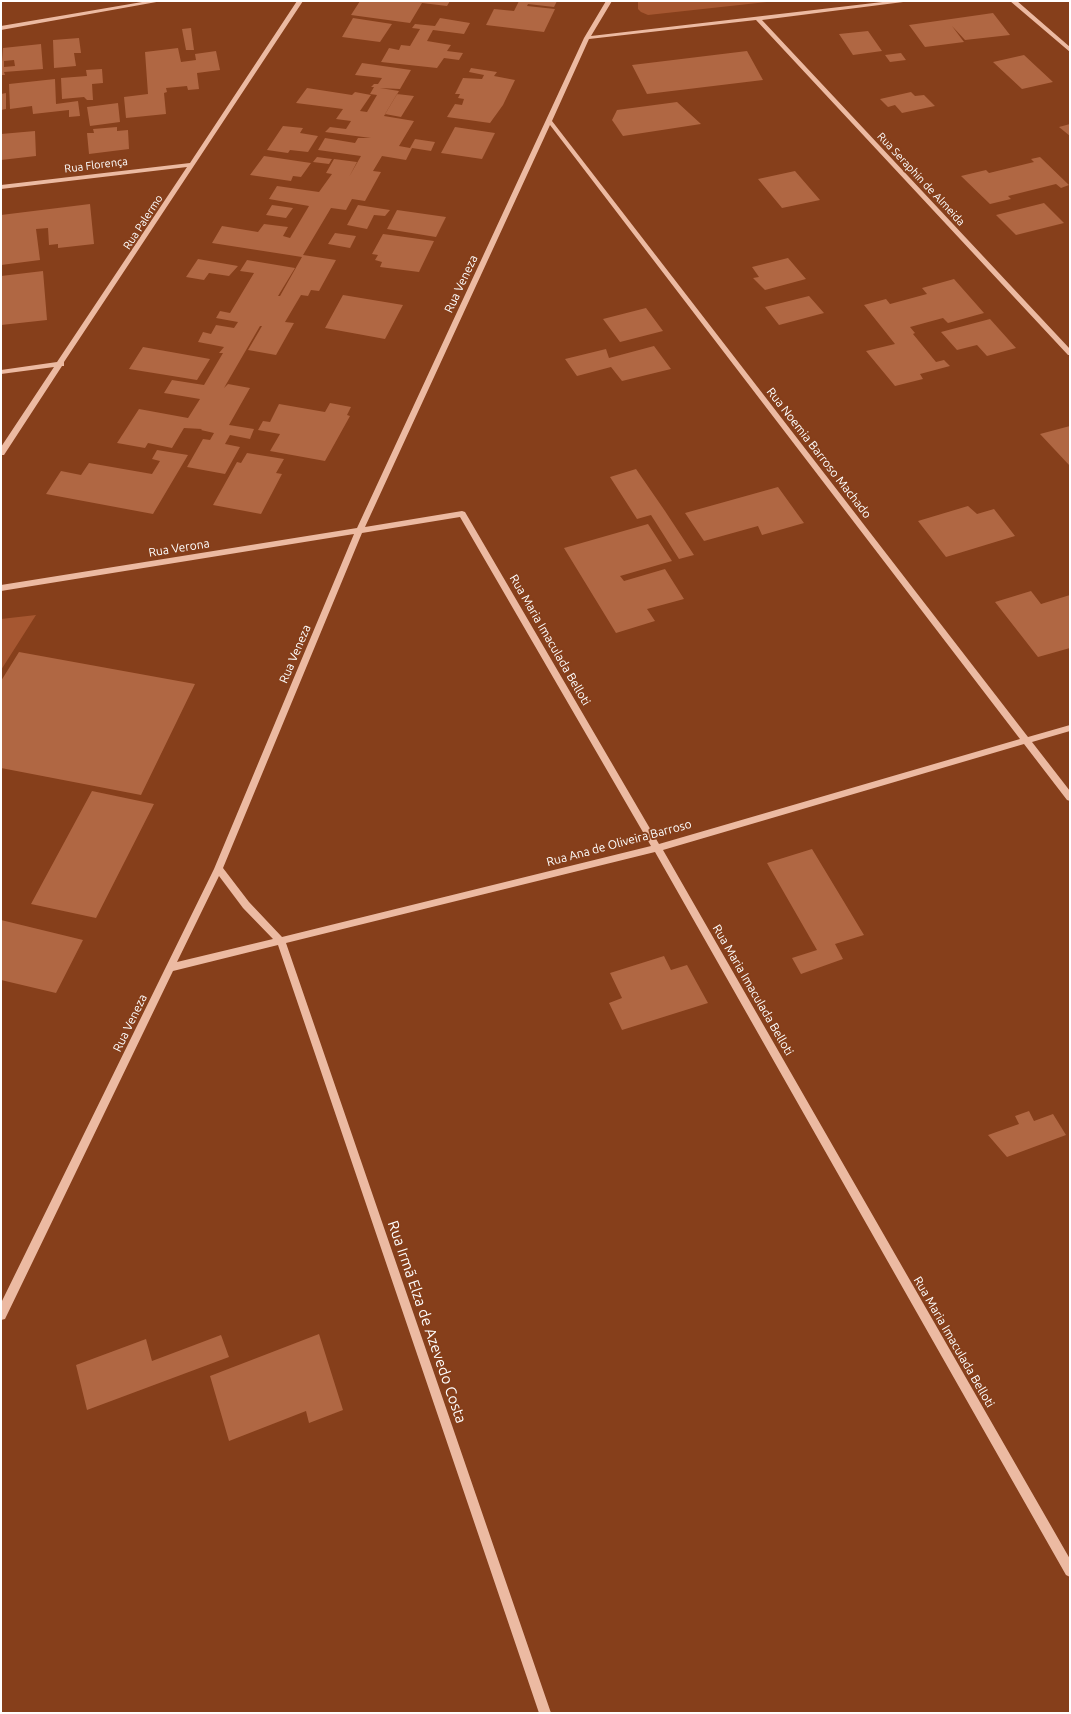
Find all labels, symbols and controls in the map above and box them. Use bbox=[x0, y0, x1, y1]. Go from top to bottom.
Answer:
street label: Rua Seraphin de Almeida bbox=[874, 130, 968, 228]
street label: Rua Florença bbox=[64, 155, 128, 175]
street label: Rua Palermo bbox=[120, 192, 166, 252]
street label: Rua Veneza bbox=[441, 253, 481, 315]
street label: Rua Noemia Barroso Machado bbox=[764, 385, 874, 521]
street label: Rua Verona bbox=[147, 536, 211, 560]
street label: Rua Maria Imaculada Belloti bbox=[507, 572, 593, 708]
street label: Rua Veneza bbox=[276, 623, 314, 685]
street label: Rua Ana de Oliveira Barroso bbox=[545, 817, 693, 869]
street label: Rua Maria Imaculada Belloti bbox=[710, 922, 796, 1058]
street label: Rua Veneza bbox=[110, 992, 150, 1054]
street label: Rua Irmã Elza de Azevedo Costa bbox=[384, 1218, 470, 1426]
street label: Rua Maria Imaculada Belloti bbox=[911, 1274, 997, 1410]

